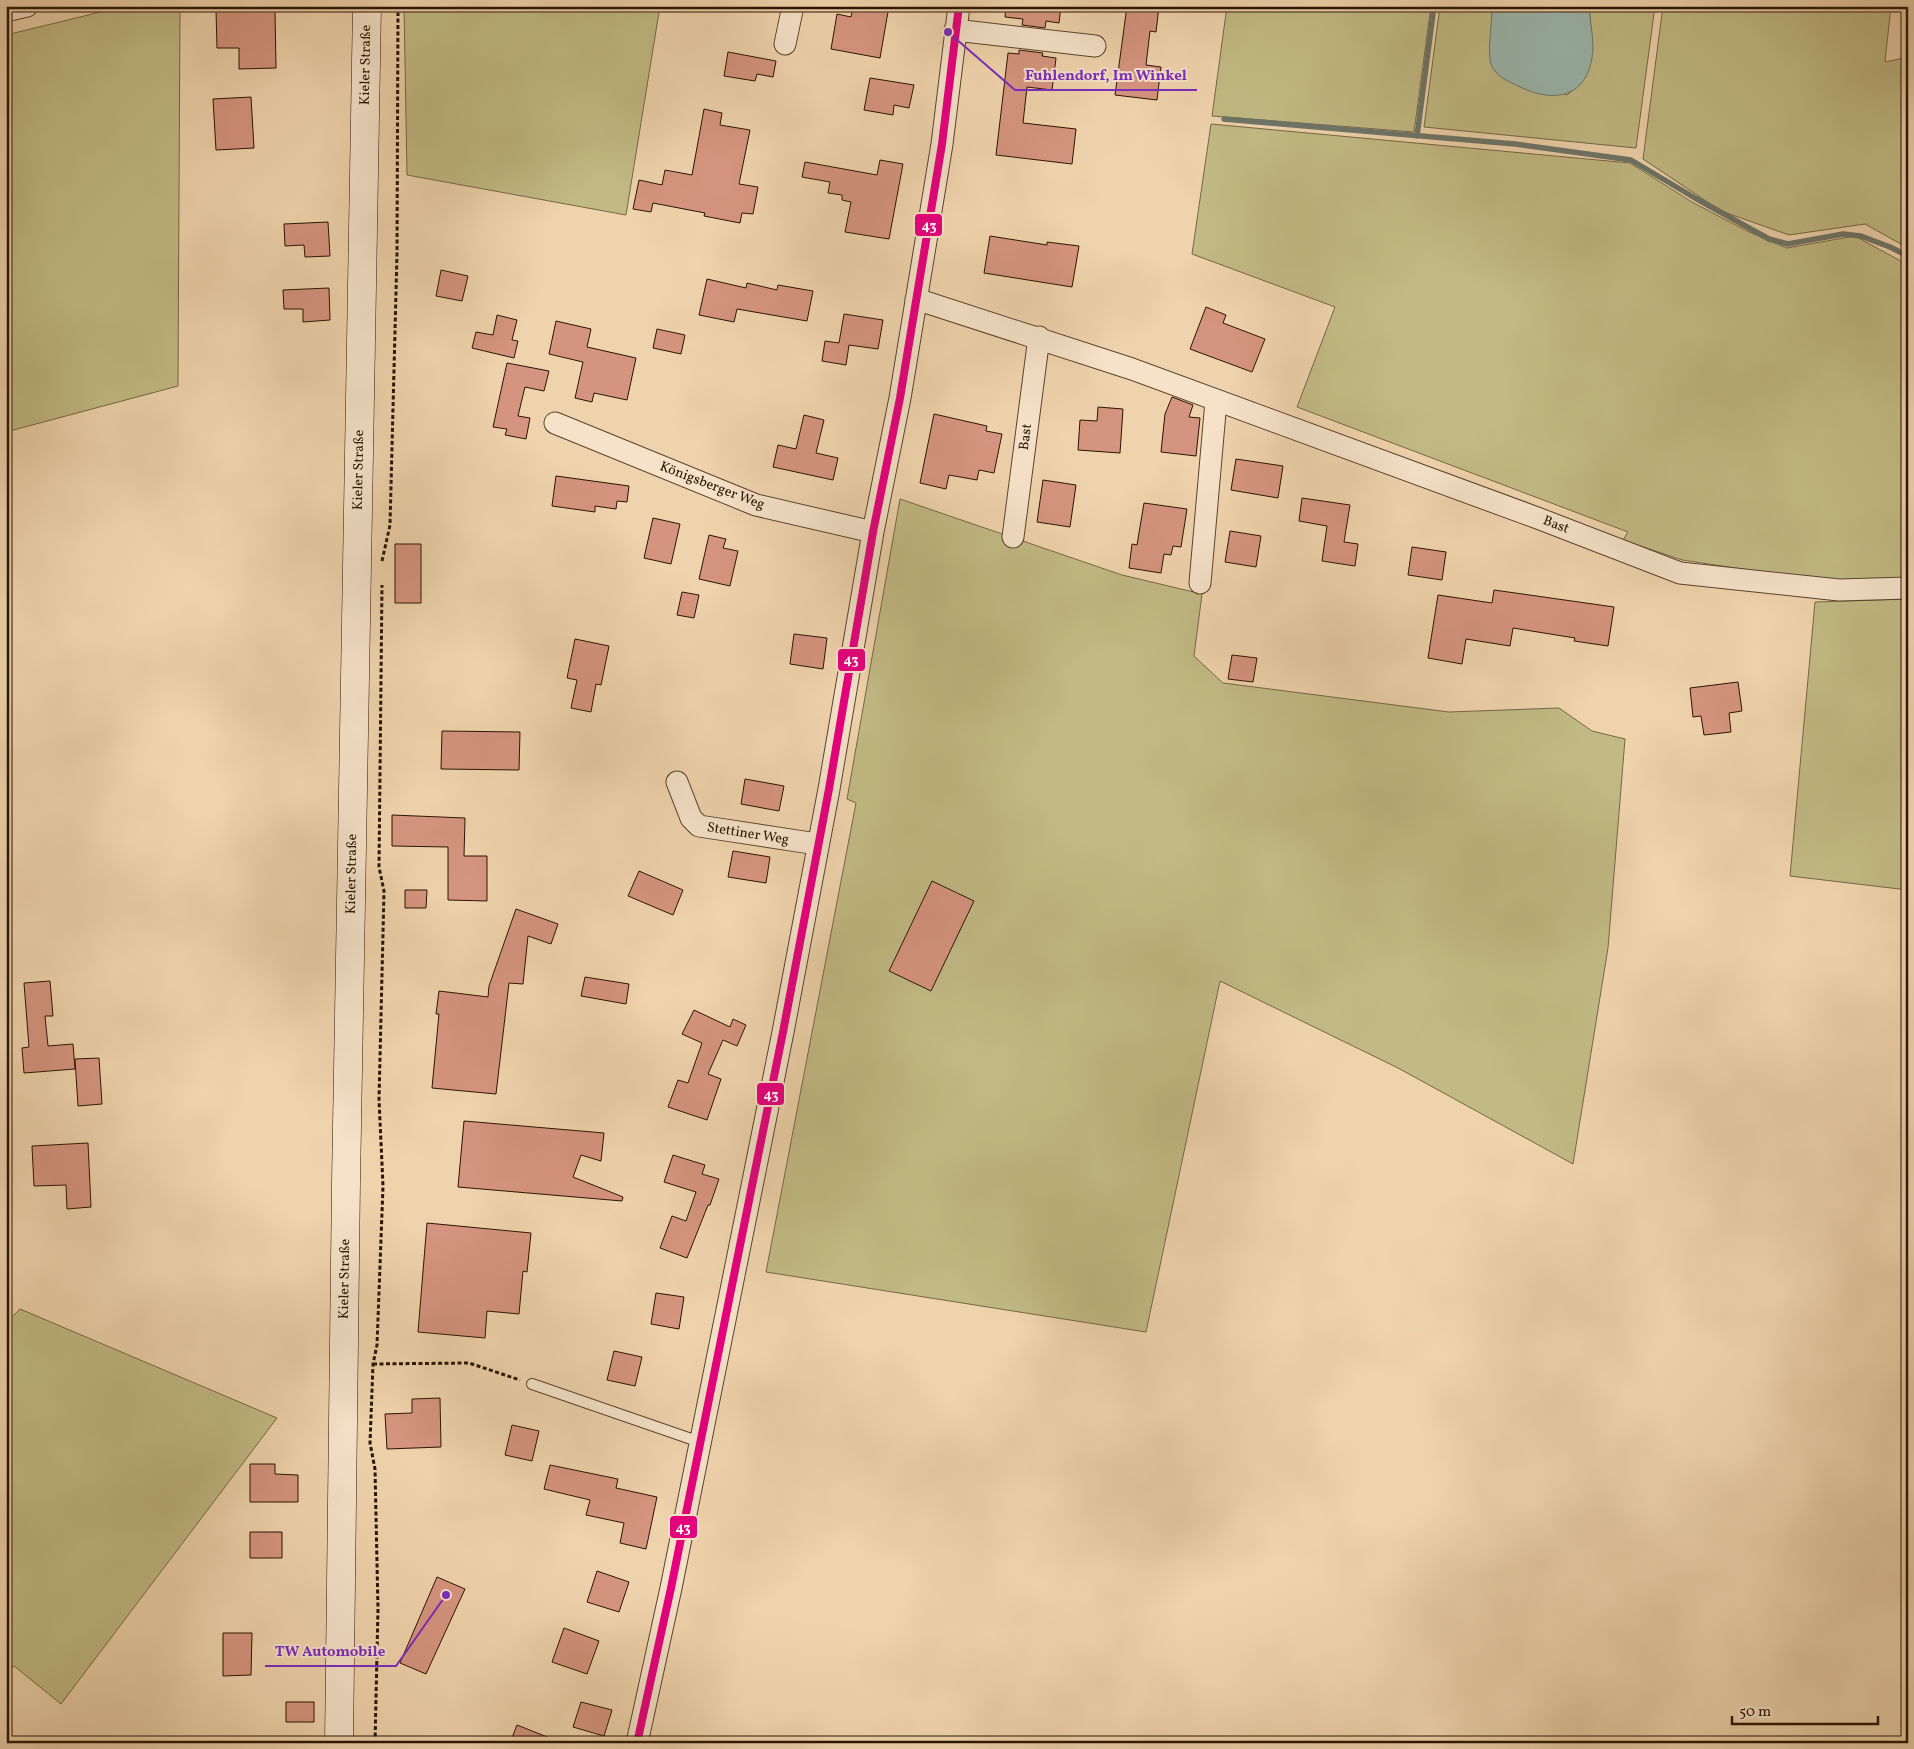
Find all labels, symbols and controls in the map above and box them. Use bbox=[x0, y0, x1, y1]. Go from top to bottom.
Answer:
street label: Kieler Straße bbox=[356, 24, 376, 105]
callout: Fuhlendorf, Im Winkel bbox=[1015, 60, 1197, 90]
text: Fuhlendorf, Im Winkel bbox=[1025, 66, 1187, 87]
line badge: 43 bbox=[914, 213, 943, 237]
text: 43 bbox=[921, 217, 937, 236]
street label: Bast bbox=[1015, 423, 1037, 451]
street label: Kieler Straße bbox=[349, 429, 369, 510]
street label: Königsberger Weg bbox=[657, 457, 767, 515]
street label: Bast bbox=[1540, 511, 1572, 539]
line badge: 43 bbox=[837, 648, 866, 672]
text: 43 bbox=[843, 651, 859, 670]
street label: Stettiner Weg bbox=[706, 818, 790, 850]
street label: Kieler Straße bbox=[342, 833, 362, 914]
line badge: 43 bbox=[756, 1082, 785, 1106]
text: 43 bbox=[763, 1086, 779, 1105]
street label: Kieler Straße bbox=[335, 1238, 355, 1319]
line badge: 43 bbox=[669, 1515, 698, 1539]
text: 43 bbox=[675, 1519, 691, 1538]
callout: TW Automobile bbox=[265, 1636, 396, 1666]
text: TW Automobile bbox=[275, 1642, 386, 1663]
scale bar bbox=[1732, 1694, 1878, 1726]
text: 50 m bbox=[1739, 1702, 1771, 1723]

